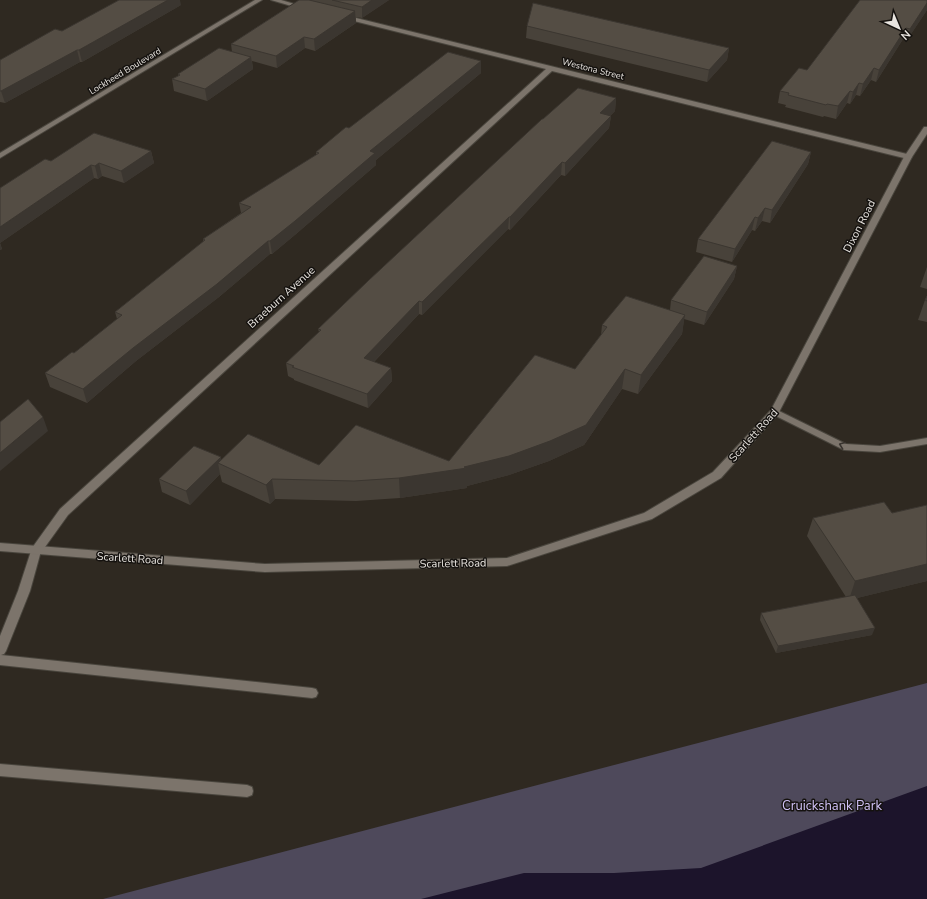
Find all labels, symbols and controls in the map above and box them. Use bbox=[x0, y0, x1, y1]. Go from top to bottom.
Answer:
north arrow bbox=[879, 8, 919, 48]
text: N bbox=[897, 27, 914, 43]
street label: Lockheed Boulevard bbox=[87, 45, 163, 97]
street label: Westona Street bbox=[561, 56, 626, 83]
street label: Dixon Road bbox=[840, 197, 879, 255]
street label: Braeburn Avenue bbox=[244, 263, 318, 332]
street label: Scarlett Road bbox=[726, 406, 781, 465]
one-way arrow bbox=[838, 441, 845, 449]
street label: Scarlett Road bbox=[96, 549, 164, 568]
street label: Scarlett Road bbox=[420, 555, 486, 572]
park label: Cruickshank Park bbox=[782, 797, 882, 815]

